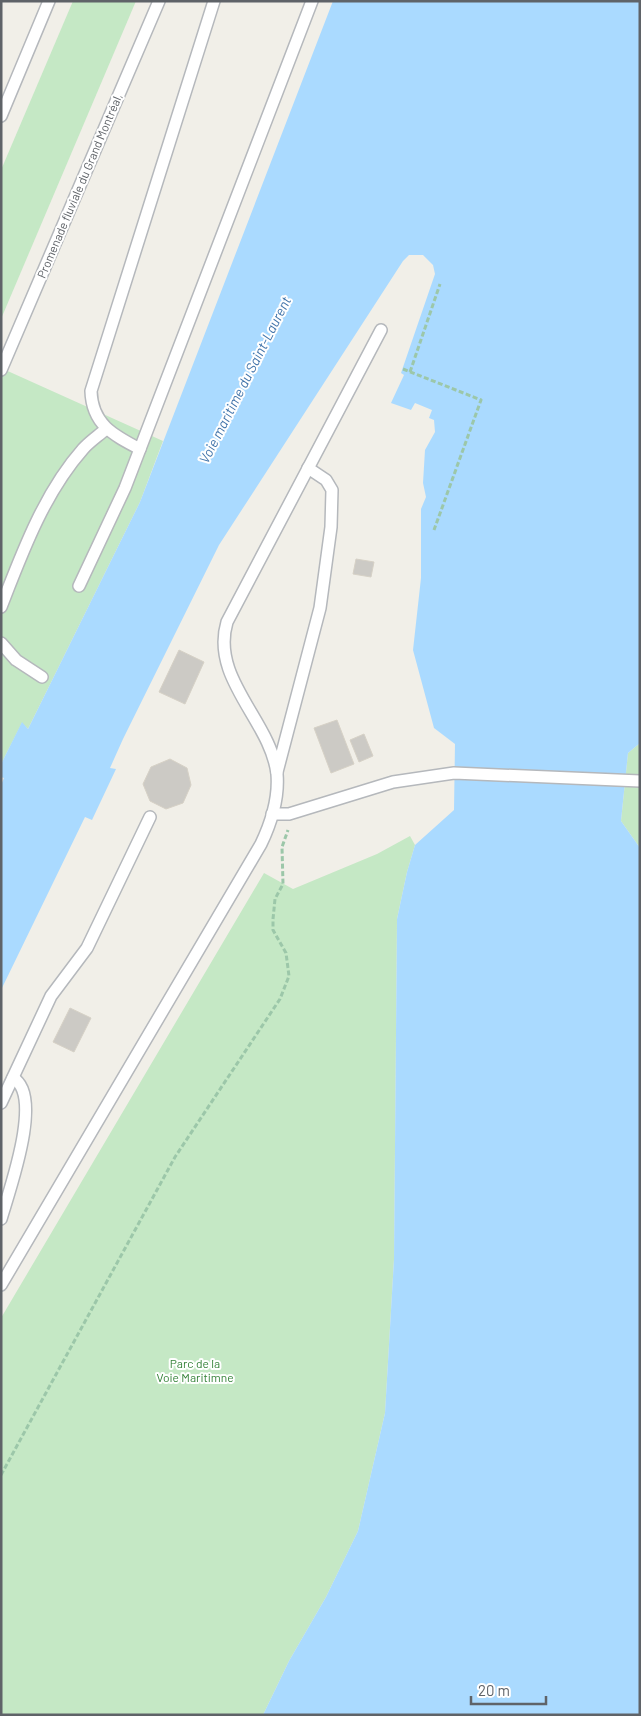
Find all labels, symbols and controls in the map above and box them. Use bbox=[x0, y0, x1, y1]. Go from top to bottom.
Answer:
street label: Promenade fluviale du Grand Montréal, bbox=[34, 91, 124, 280]
water label: Voie maritime du Saint-Laurent bbox=[195, 293, 294, 466]
park label: Parc de la Voie Maritimne bbox=[156, 1356, 234, 1384]
scale bar bbox=[471, 1674, 546, 1706]
text: 20 m bbox=[478, 1681, 510, 1699]

